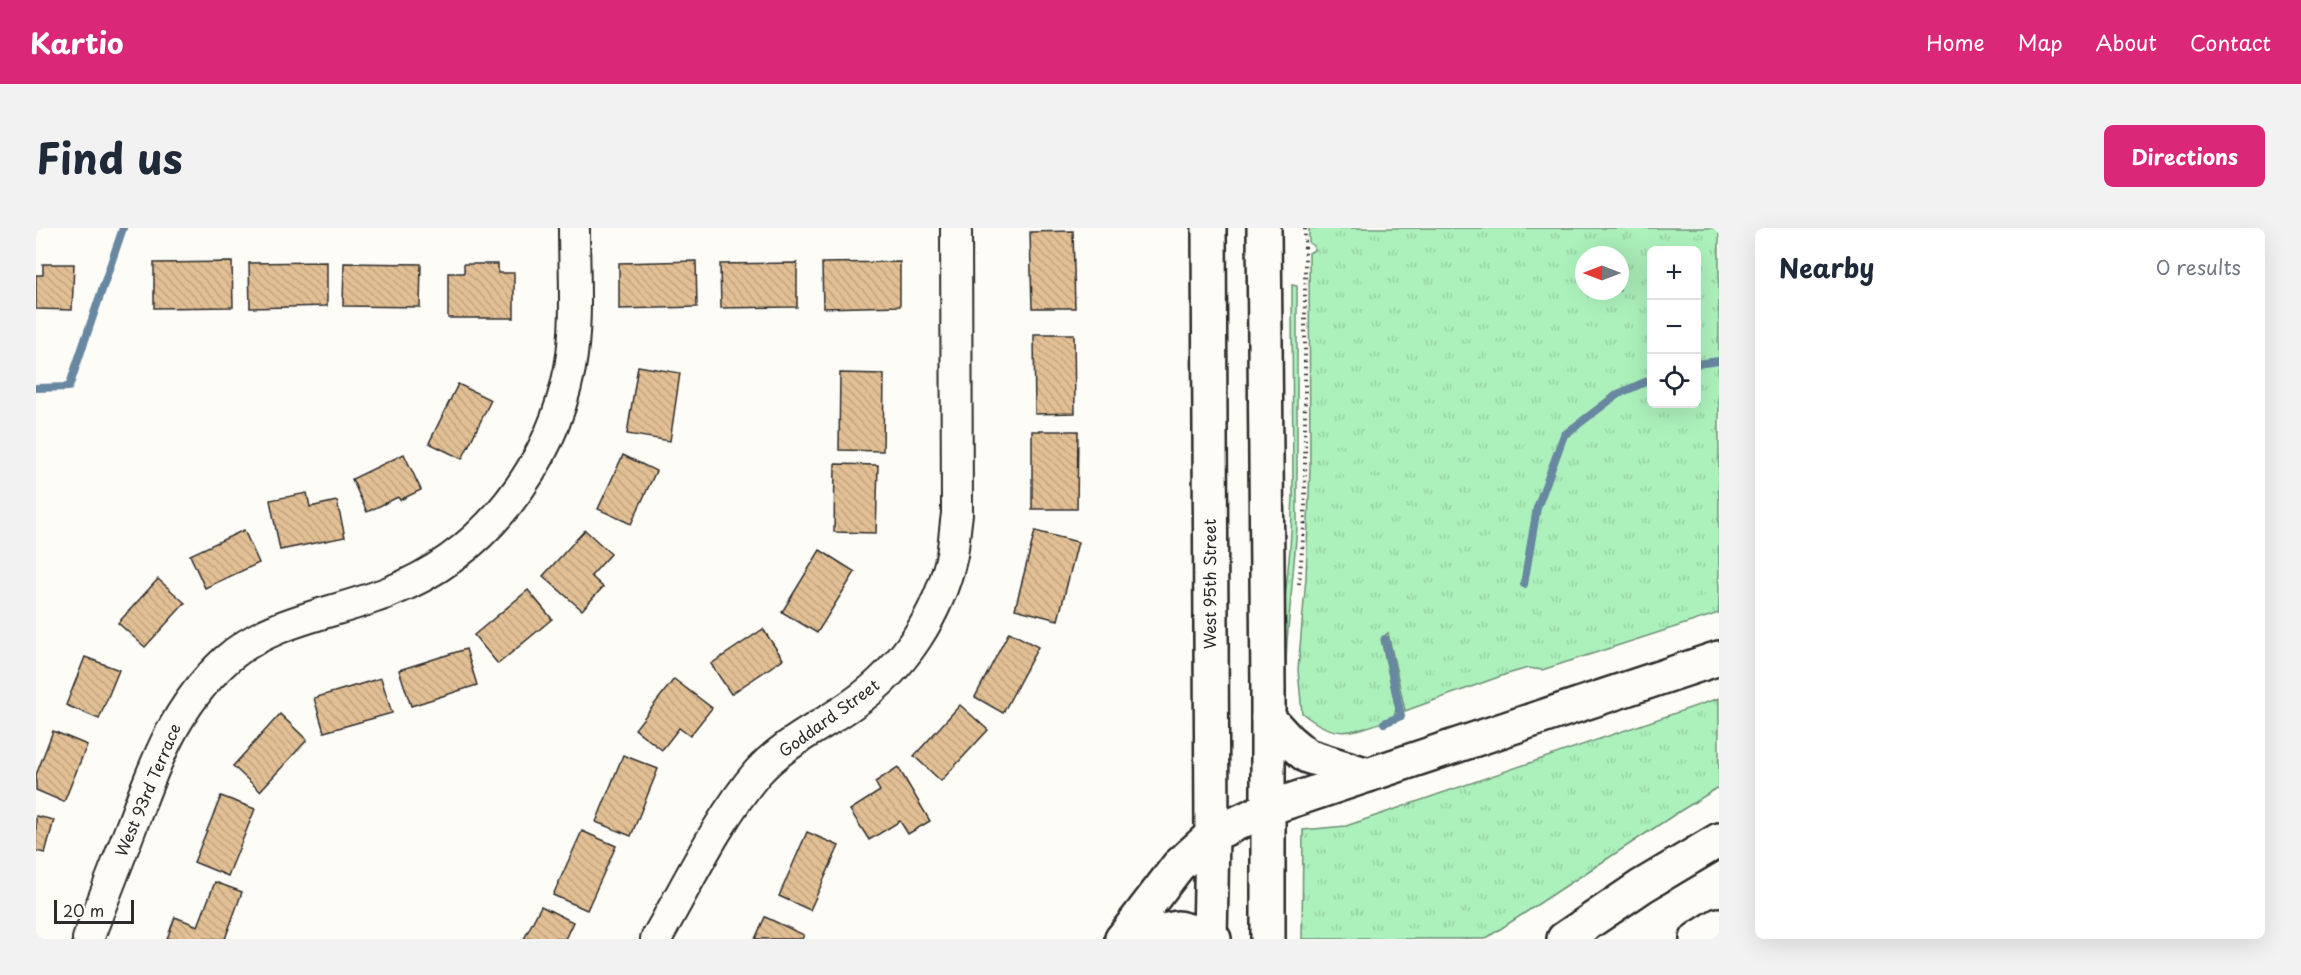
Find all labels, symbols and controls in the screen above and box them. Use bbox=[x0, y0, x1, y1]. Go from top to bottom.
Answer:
text: Kartio bbox=[30, 21, 124, 64]
text: Home bbox=[1926, 26, 1985, 58]
text: Map bbox=[2018, 26, 2063, 58]
text: About bbox=[2096, 26, 2157, 58]
text: Contact bbox=[2190, 26, 2271, 58]
text: Find us bbox=[36, 125, 183, 188]
button: Directions bbox=[2104, 125, 2265, 187]
north arrow bbox=[1575, 246, 1629, 300]
map controls bbox=[1647, 246, 1701, 408]
button: + bbox=[1647, 246, 1701, 300]
text: Nearby bbox=[1779, 248, 1874, 287]
text: 0 results bbox=[2156, 252, 2241, 282]
button: − bbox=[1647, 300, 1701, 354]
button: locate bbox=[1647, 354, 1701, 408]
street label: West 95th Street bbox=[1197, 518, 1221, 649]
street label: Goddard Street bbox=[773, 672, 884, 762]
street label: West 93rd Terrace bbox=[108, 719, 186, 860]
scale bar bbox=[54, 897, 134, 924]
text: 20 m bbox=[63, 898, 104, 922]

